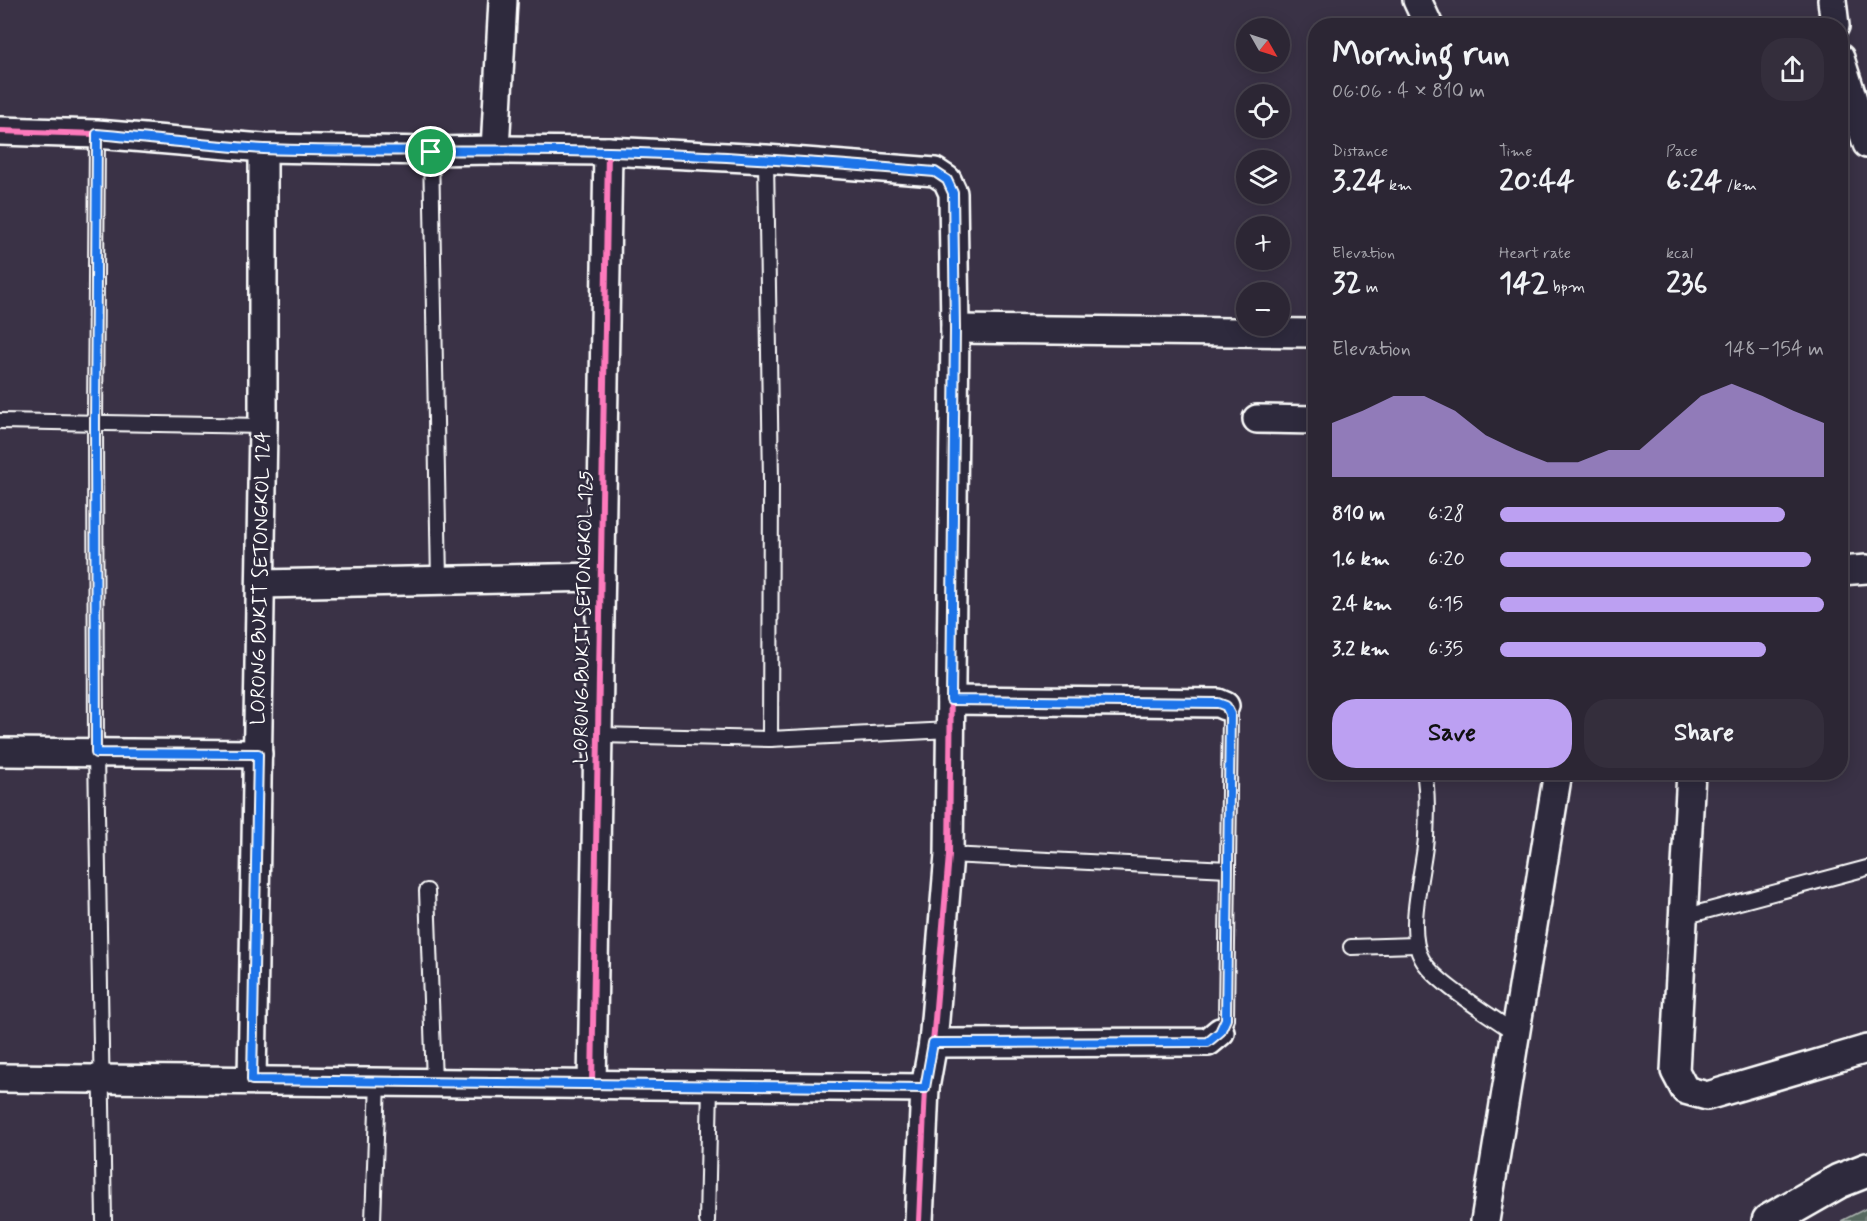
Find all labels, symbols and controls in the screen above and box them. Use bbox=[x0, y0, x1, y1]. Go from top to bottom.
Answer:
north arrow bbox=[1236, 18, 1290, 72]
map controls bbox=[1236, 18, 1290, 336]
text: Morning run bbox=[1332, 33, 1510, 77]
button: share bbox=[1761, 38, 1824, 101]
text: 06:06 · 4 × 810 m bbox=[1332, 78, 1485, 105]
button: locate bbox=[1236, 84, 1290, 138]
pin bbox=[405, 126, 456, 177]
icon: arrive bbox=[414, 135, 447, 168]
text: Distance bbox=[1332, 141, 1388, 162]
text: Time bbox=[1499, 141, 1533, 162]
text: Pace bbox=[1666, 141, 1698, 162]
button: layers bbox=[1236, 150, 1290, 204]
text: 3.24 bbox=[1332, 162, 1385, 201]
text: 20:44 bbox=[1499, 162, 1575, 201]
text: 6:24 bbox=[1666, 162, 1722, 201]
text: km bbox=[1385, 175, 1412, 196]
text: /km bbox=[1722, 175, 1757, 196]
button: + bbox=[1236, 216, 1290, 270]
text: Elevation bbox=[1332, 243, 1395, 264]
text: Heart rate bbox=[1499, 243, 1571, 264]
text: kcal bbox=[1666, 243, 1693, 264]
text: 32 bbox=[1332, 264, 1361, 303]
text: 142 bbox=[1499, 264, 1549, 303]
text: 236 bbox=[1666, 264, 1708, 303]
text: m bbox=[1361, 277, 1378, 298]
text: bpm bbox=[1549, 277, 1585, 298]
button: − bbox=[1236, 282, 1290, 336]
text: Elevation bbox=[1332, 336, 1411, 363]
text: 148–154 m bbox=[1724, 336, 1824, 363]
street label: LORONG BUKIT SETONGKOL 124 bbox=[245, 431, 277, 725]
street label: LORONG BUKIT SETONGKOL 125 bbox=[568, 470, 600, 764]
text: 810 m bbox=[1332, 501, 1385, 528]
text: 6:28 bbox=[1428, 501, 1464, 528]
text: 1.6 km bbox=[1332, 546, 1390, 573]
text: 6:20 bbox=[1428, 546, 1465, 573]
text: 2.4 km bbox=[1332, 591, 1392, 618]
text: 6:15 bbox=[1428, 591, 1463, 618]
text: 3.2 km bbox=[1332, 636, 1390, 663]
text: 6:35 bbox=[1428, 636, 1463, 663]
button: Save bbox=[1332, 699, 1572, 768]
button: Share bbox=[1584, 699, 1824, 768]

